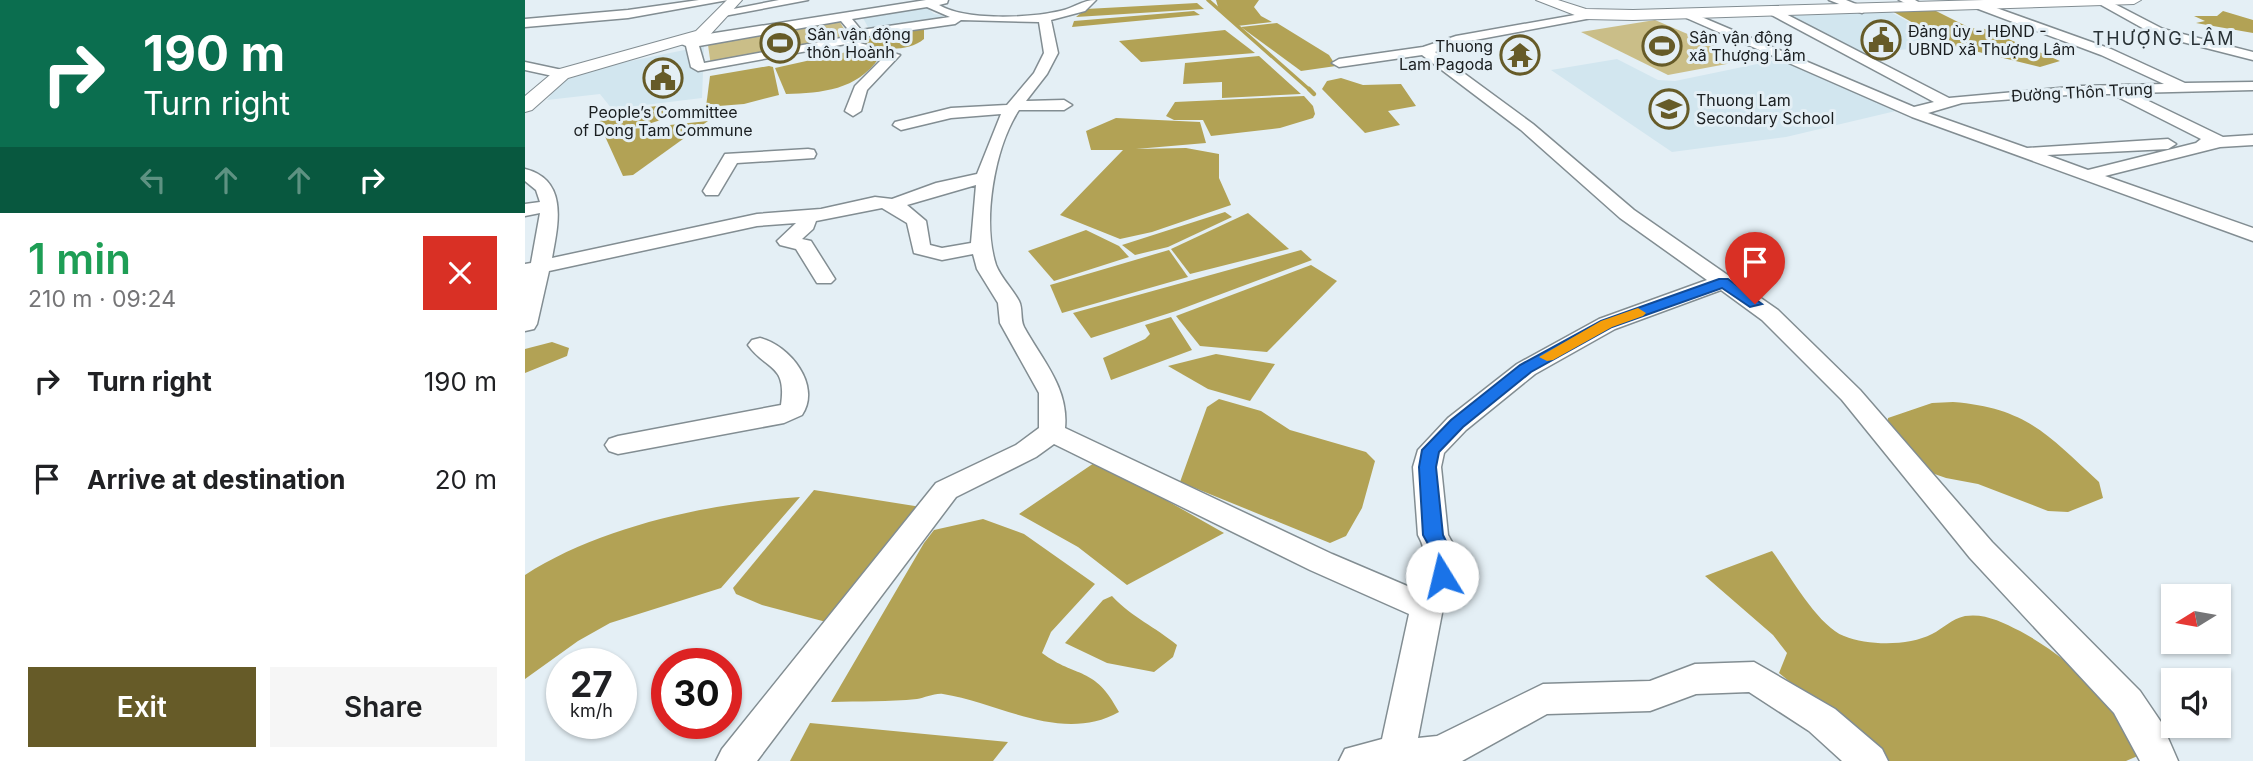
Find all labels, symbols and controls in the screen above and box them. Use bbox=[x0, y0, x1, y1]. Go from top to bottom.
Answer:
public building icon: Đảng ủy - HĐND - UBND xã Thượng Lâm bbox=[1860, 19, 1902, 61]
place label: Đảng ủy - HĐND - UBND xã Thượng Lâm bbox=[1908, 21, 2075, 59]
sports icon: Sân vận động thôn Hoành bbox=[759, 22, 801, 64]
text: 190 m bbox=[143, 24, 285, 83]
place label: Sân vận động thôn Hoành bbox=[807, 24, 911, 62]
sports icon: Sân vận động xã Thượng Lâm bbox=[1641, 25, 1683, 67]
place label: Sân vận động xã Thượng Lâm bbox=[1689, 27, 1806, 65]
district label: THƯỢNG LÂM bbox=[2093, 27, 2235, 49]
icon: right bbox=[28, 28, 119, 119]
temple icon: Thuong Lam Pagoda bbox=[1499, 34, 1541, 76]
place label: Thuong Lam Pagoda bbox=[1399, 36, 1493, 74]
public building icon: People’s Committee of Dong Tam Commune bbox=[642, 57, 684, 99]
street label: Đường Thôn Trung bbox=[2011, 78, 2153, 106]
text: Turn right bbox=[143, 84, 290, 123]
school or university icon: Thuong Lam Secondary School bbox=[1648, 88, 1690, 130]
place label: Thuong Lam Secondary School bbox=[1696, 90, 1834, 128]
place label: People’s Committee of Dong Tam Commune bbox=[573, 102, 753, 140]
icon: left bbox=[134, 161, 172, 199]
icon: ahead bbox=[207, 161, 245, 199]
icon: ahead bbox=[280, 161, 318, 199]
icon: right bbox=[353, 161, 391, 199]
pin bbox=[1725, 232, 1785, 304]
text: 1 min bbox=[28, 233, 131, 284]
button: close bbox=[423, 236, 497, 310]
icon: arrive bbox=[1736, 243, 1774, 281]
text: 210 m · 09:24 bbox=[28, 285, 176, 313]
icon: right bbox=[28, 362, 66, 400]
text: Turn right bbox=[87, 366, 212, 397]
text: 190 m bbox=[424, 366, 497, 397]
icon: arrive bbox=[28, 460, 66, 498]
text: Arrive at destination bbox=[87, 464, 346, 495]
text: 20 m bbox=[435, 464, 497, 495]
position arrow bbox=[1405, 539, 1479, 613]
north arrow bbox=[2161, 584, 2231, 654]
map controls bbox=[2161, 584, 2231, 738]
speed limit sign: 30 bbox=[651, 648, 742, 739]
text: 27 bbox=[570, 663, 613, 705]
button: Exit bbox=[28, 667, 256, 747]
button: Share bbox=[270, 667, 497, 747]
button: sound bbox=[2161, 668, 2231, 738]
text: km/h bbox=[570, 700, 613, 721]

